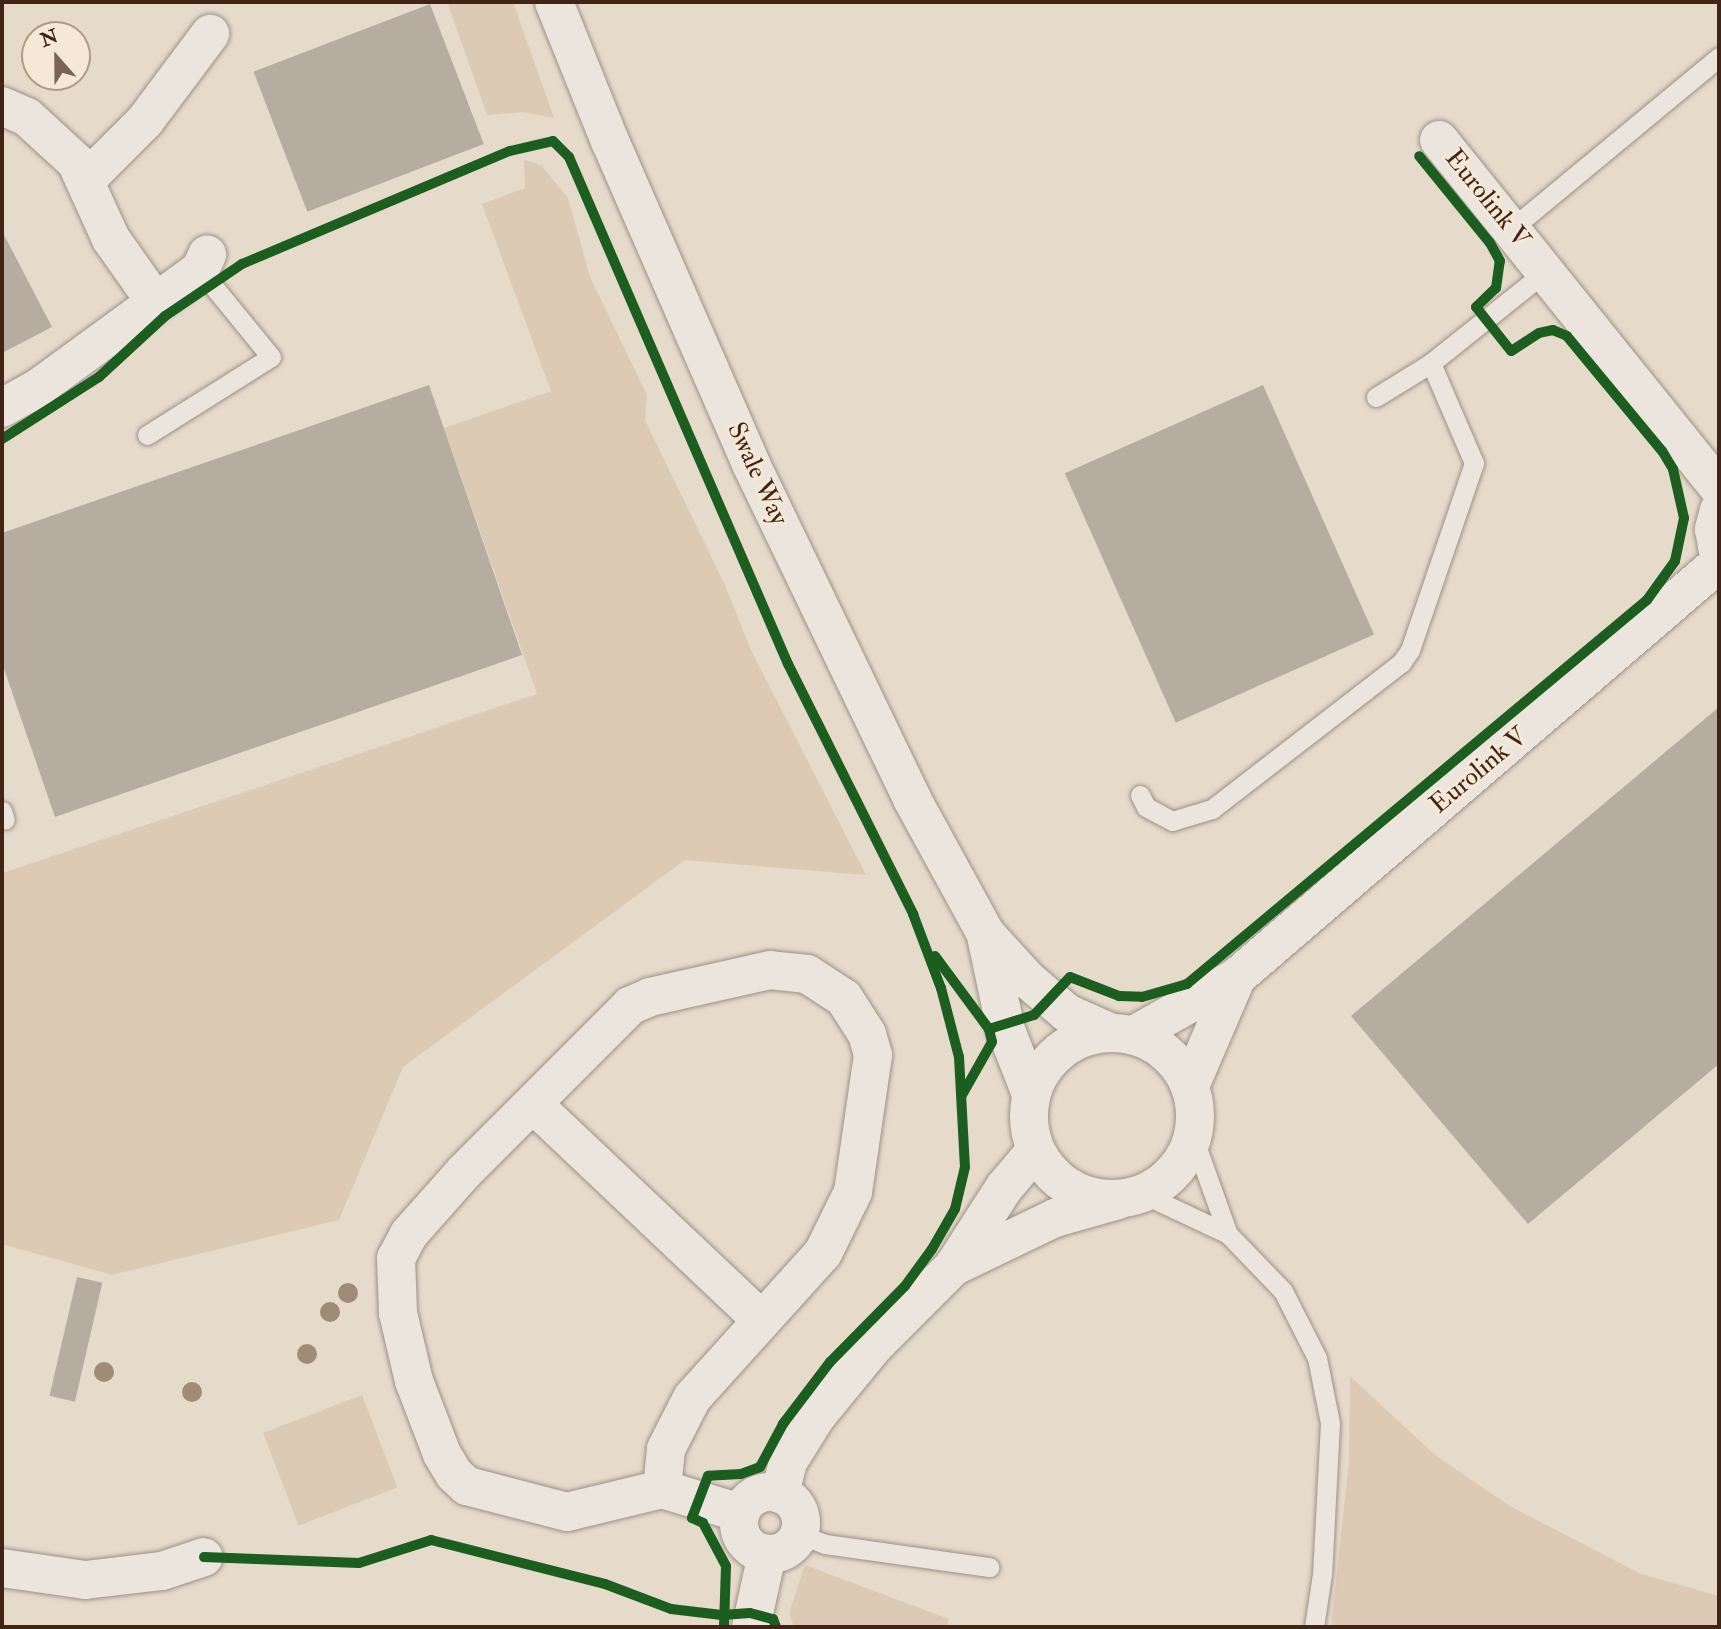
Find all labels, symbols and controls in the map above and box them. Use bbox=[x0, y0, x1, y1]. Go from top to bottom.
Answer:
north arrow bbox=[21, 21, 91, 91]
text: N bbox=[37, 24, 61, 53]
street label: Eurolink V bbox=[1438, 144, 1536, 254]
street label: Swale Way bbox=[720, 418, 794, 530]
street label: Eurolink V bbox=[1424, 721, 1534, 821]

